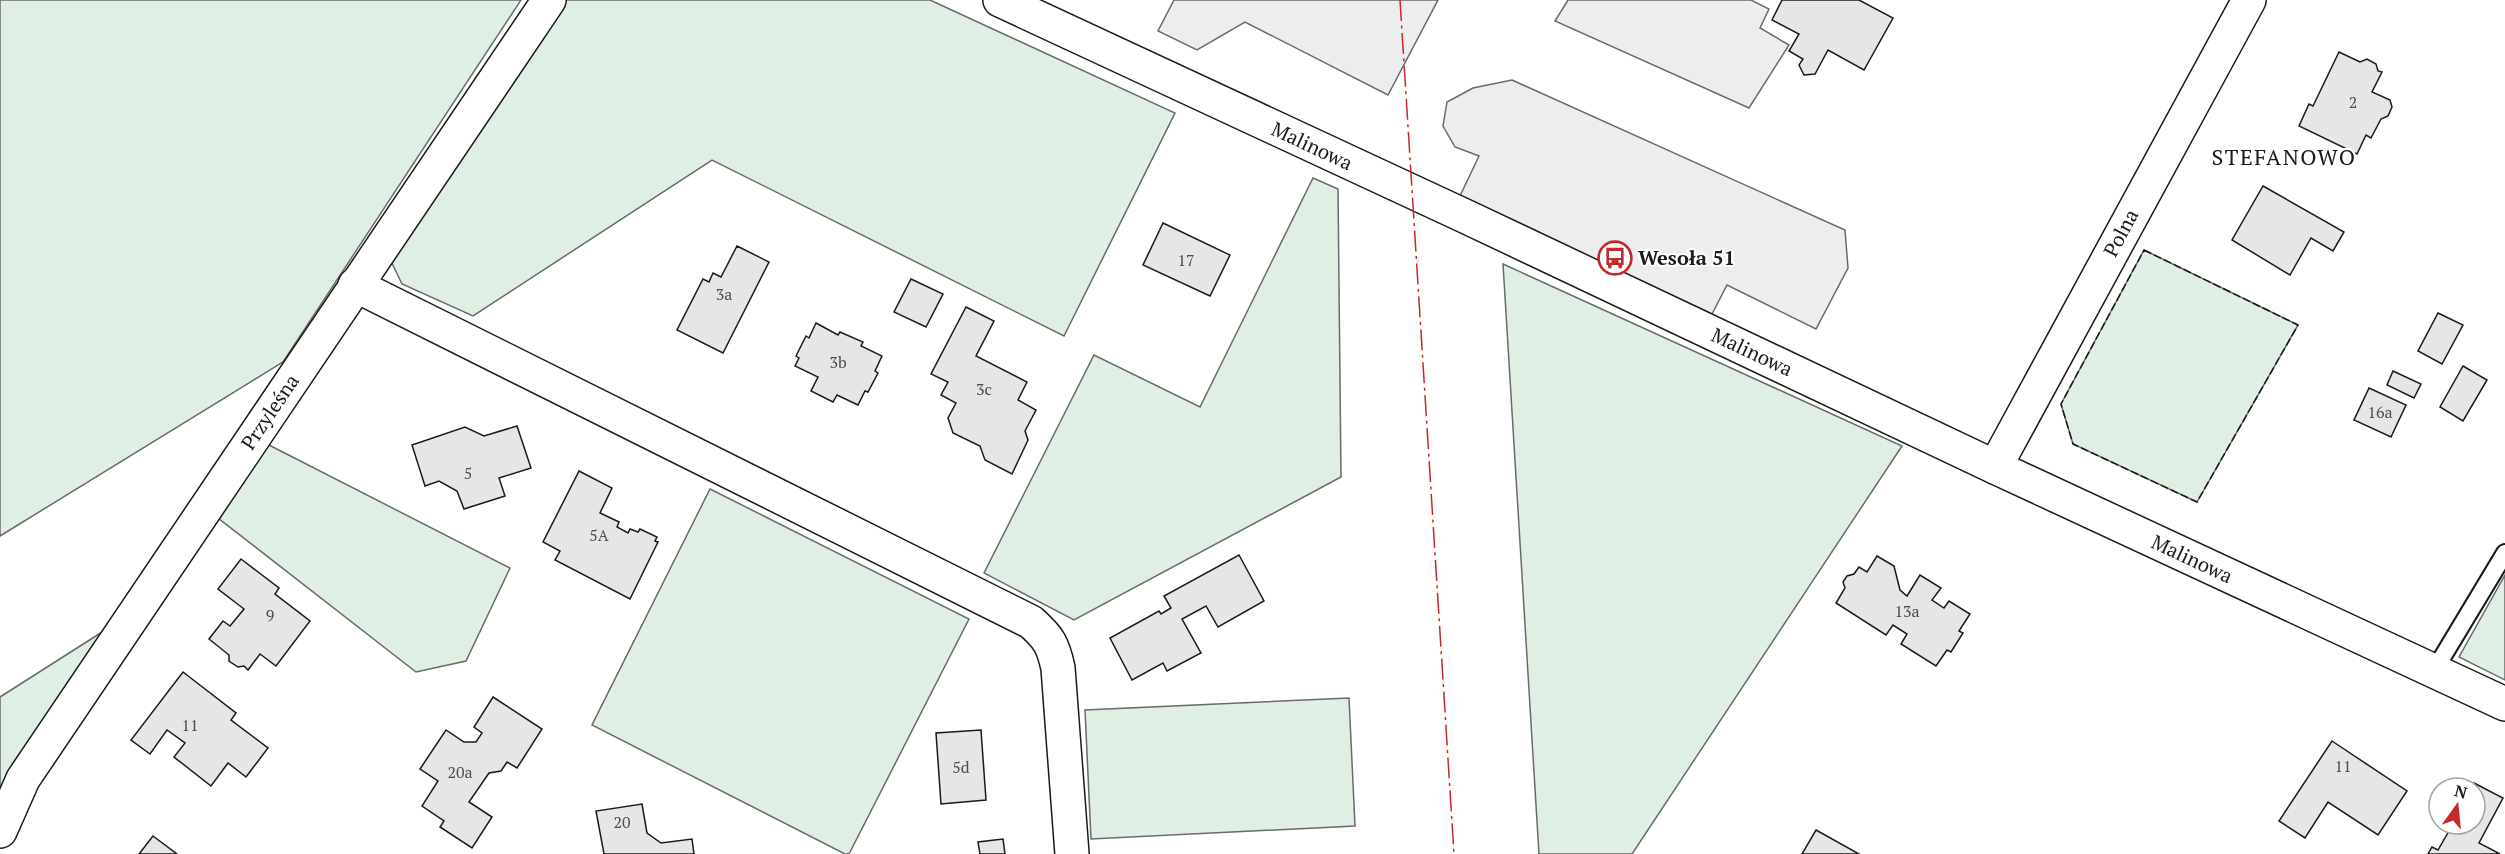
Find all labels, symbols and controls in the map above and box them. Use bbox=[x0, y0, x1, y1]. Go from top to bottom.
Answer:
house number: 2 bbox=[2349, 91, 2357, 113]
street label: Malinowa bbox=[1267, 115, 1357, 176]
district label: STEFANOWO bbox=[2212, 142, 2356, 171]
street label: Polna bbox=[2097, 204, 2144, 261]
bus stop icon: Wesoła 51 bbox=[1597, 240, 1633, 276]
place label: Wesoła 51 bbox=[1638, 244, 1735, 271]
house number: 17 bbox=[1177, 249, 1195, 271]
house number: 3a bbox=[716, 283, 732, 305]
street label: Malinowa bbox=[1707, 321, 1797, 382]
house number: 3b bbox=[829, 351, 847, 373]
street label: Przyleśna bbox=[234, 369, 305, 455]
house number: 3c bbox=[976, 378, 992, 400]
house number: 16a bbox=[2367, 401, 2393, 423]
house number: 5 bbox=[464, 462, 472, 484]
house number: 5A bbox=[589, 524, 609, 546]
street label: Malinowa bbox=[2147, 528, 2237, 589]
house number: 13a bbox=[1894, 600, 1920, 622]
house number: 9 bbox=[266, 604, 274, 626]
house number: 11 bbox=[181, 714, 199, 736]
house number: 11 bbox=[2334, 755, 2352, 777]
house number: 5d bbox=[952, 756, 970, 778]
house number: 20a bbox=[447, 761, 473, 783]
north arrow bbox=[2427, 776, 2487, 836]
text: N bbox=[2452, 779, 2470, 804]
house number: 20 bbox=[613, 811, 631, 833]

